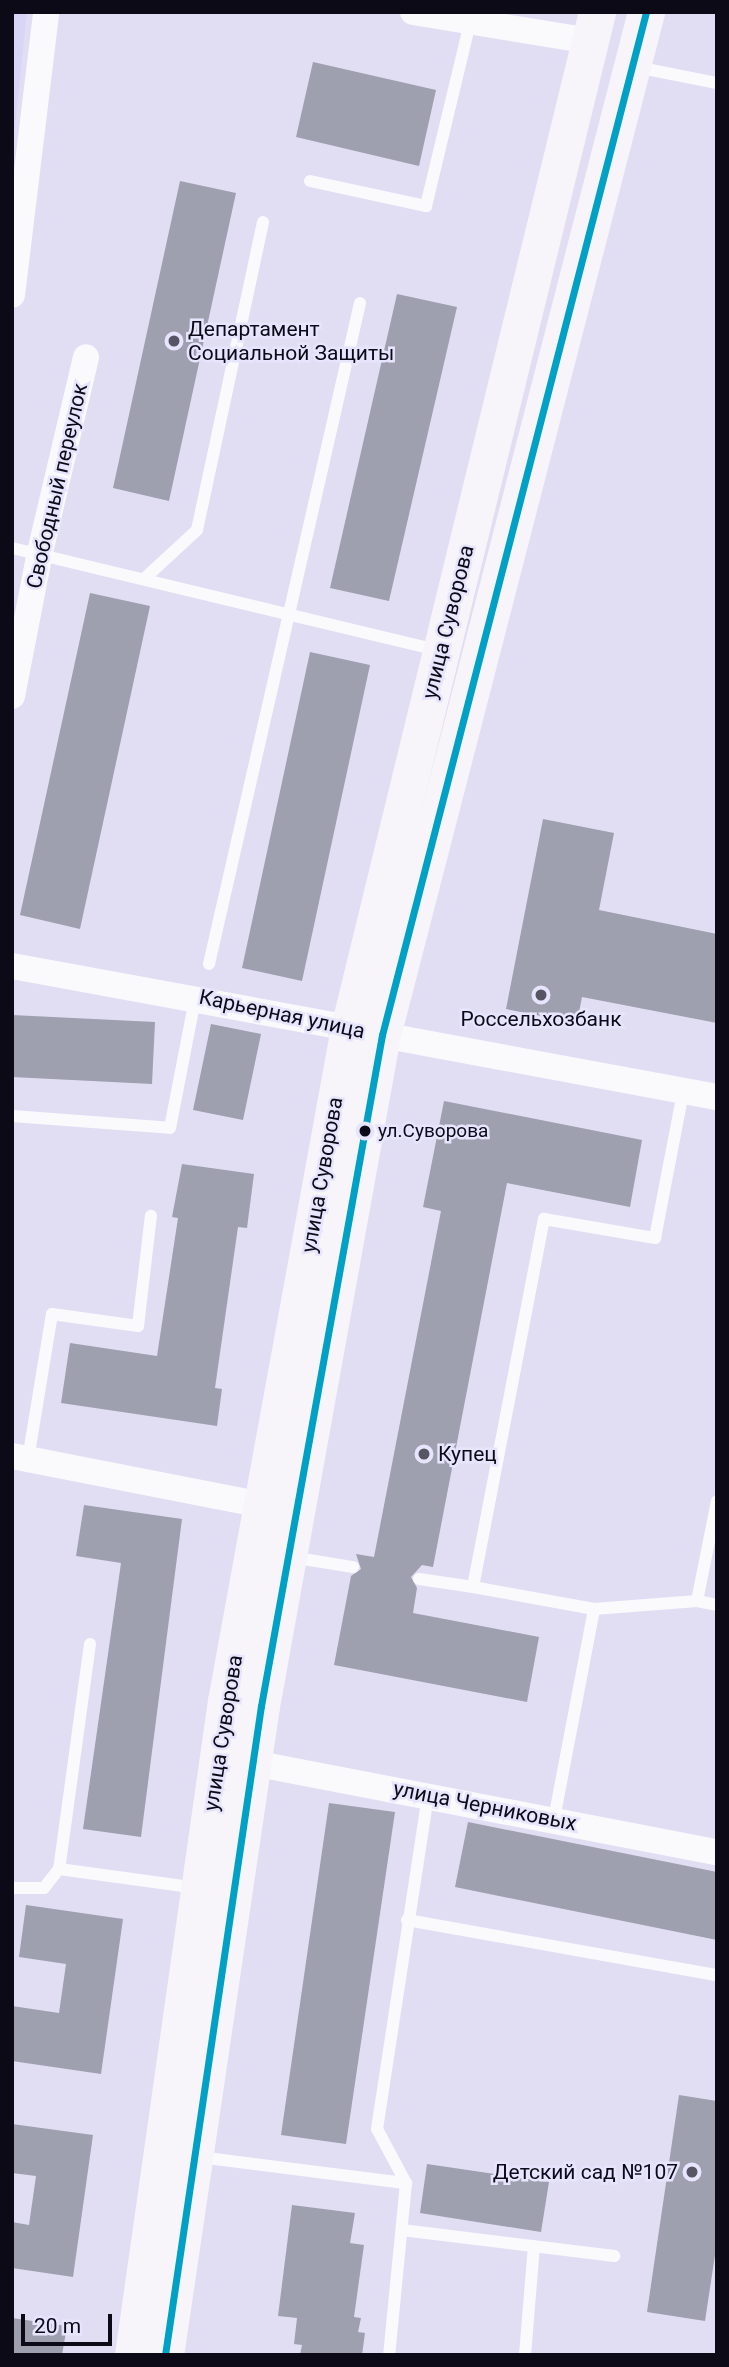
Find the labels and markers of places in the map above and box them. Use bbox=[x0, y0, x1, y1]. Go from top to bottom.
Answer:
place label: Департамент Социальной Защиты bbox=[188, 316, 394, 366]
marker: Департамент Социальной Защиты bbox=[166, 333, 182, 349]
marker: Россельхозбанк bbox=[533, 987, 549, 1003]
place label: Россельхозбанк bbox=[461, 1006, 621, 1032]
place label: ул.Суворова bbox=[378, 1120, 488, 1142]
marker: ул.Суворова bbox=[358, 1124, 372, 1138]
place label: Купец bbox=[438, 1441, 497, 1467]
marker: Купец bbox=[416, 1446, 432, 1462]
place label: Детский сад №107 bbox=[493, 2159, 678, 2185]
marker: Детский сад №107 bbox=[684, 2164, 700, 2180]

